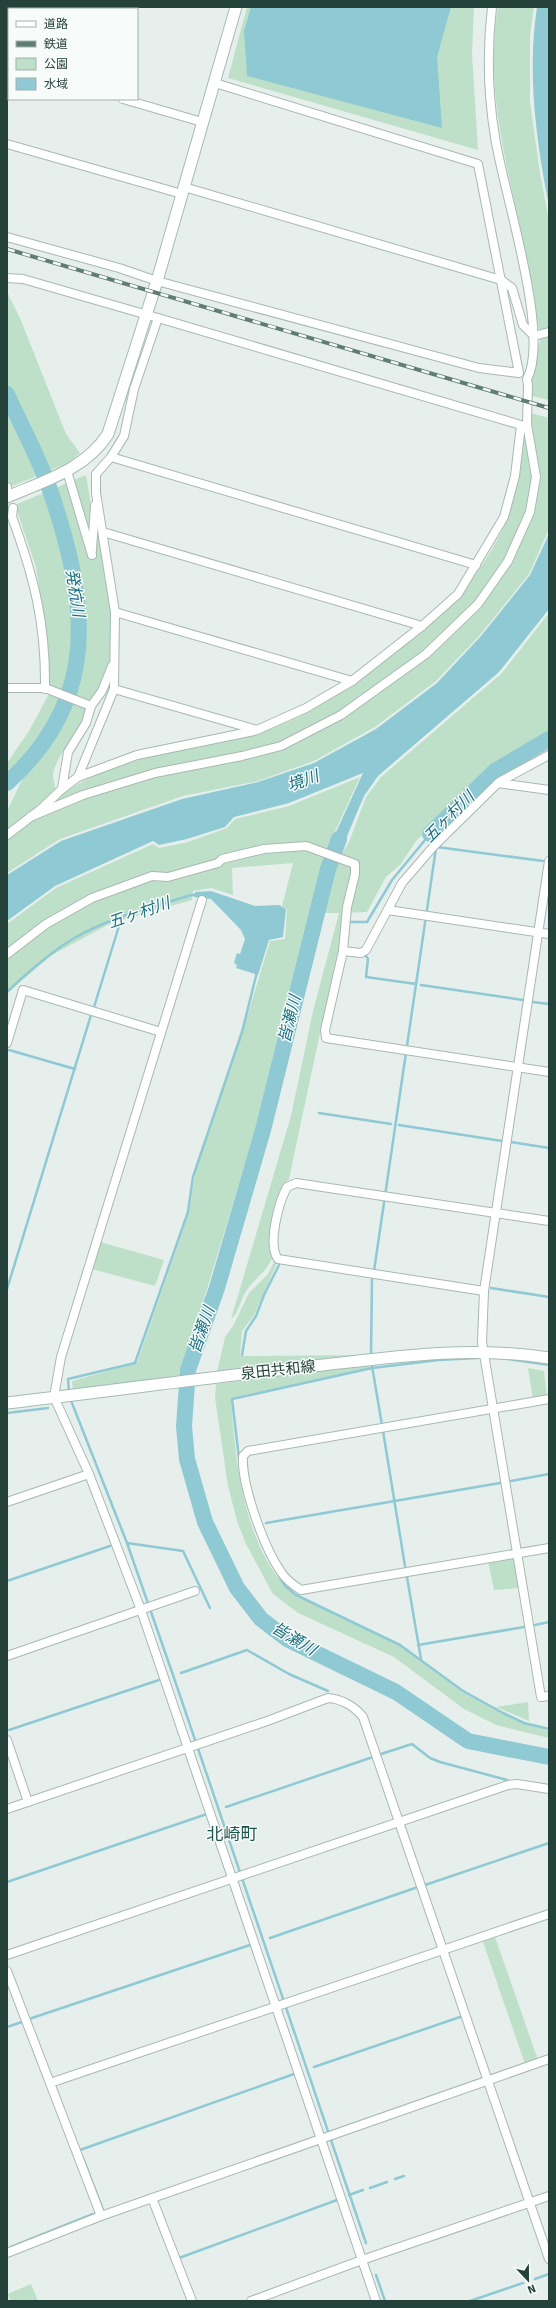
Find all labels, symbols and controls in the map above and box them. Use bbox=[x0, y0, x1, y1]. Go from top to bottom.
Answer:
legend bbox=[8, 8, 138, 100]
text: 道路 bbox=[44, 17, 68, 32]
text: 鉄道 bbox=[44, 37, 68, 52]
text: 公園 bbox=[44, 57, 68, 72]
text: 水域 bbox=[44, 77, 68, 92]
water label: 発杭川 bbox=[61, 568, 89, 620]
water label: 境川 bbox=[285, 765, 323, 796]
water label: 五ヶ村川 bbox=[419, 786, 480, 847]
water label: 五ヶ村川 bbox=[105, 892, 174, 933]
water label: 皆瀬川 bbox=[274, 991, 306, 1045]
water label: 皆瀬川 bbox=[185, 1302, 220, 1356]
street label: 泉田共和線 bbox=[240, 1357, 316, 1383]
water label: 皆瀬川 bbox=[268, 1618, 321, 1661]
district label: 北崎町 bbox=[207, 1824, 258, 1845]
north arrow bbox=[508, 2260, 548, 2300]
text: N bbox=[526, 2281, 538, 2296]

